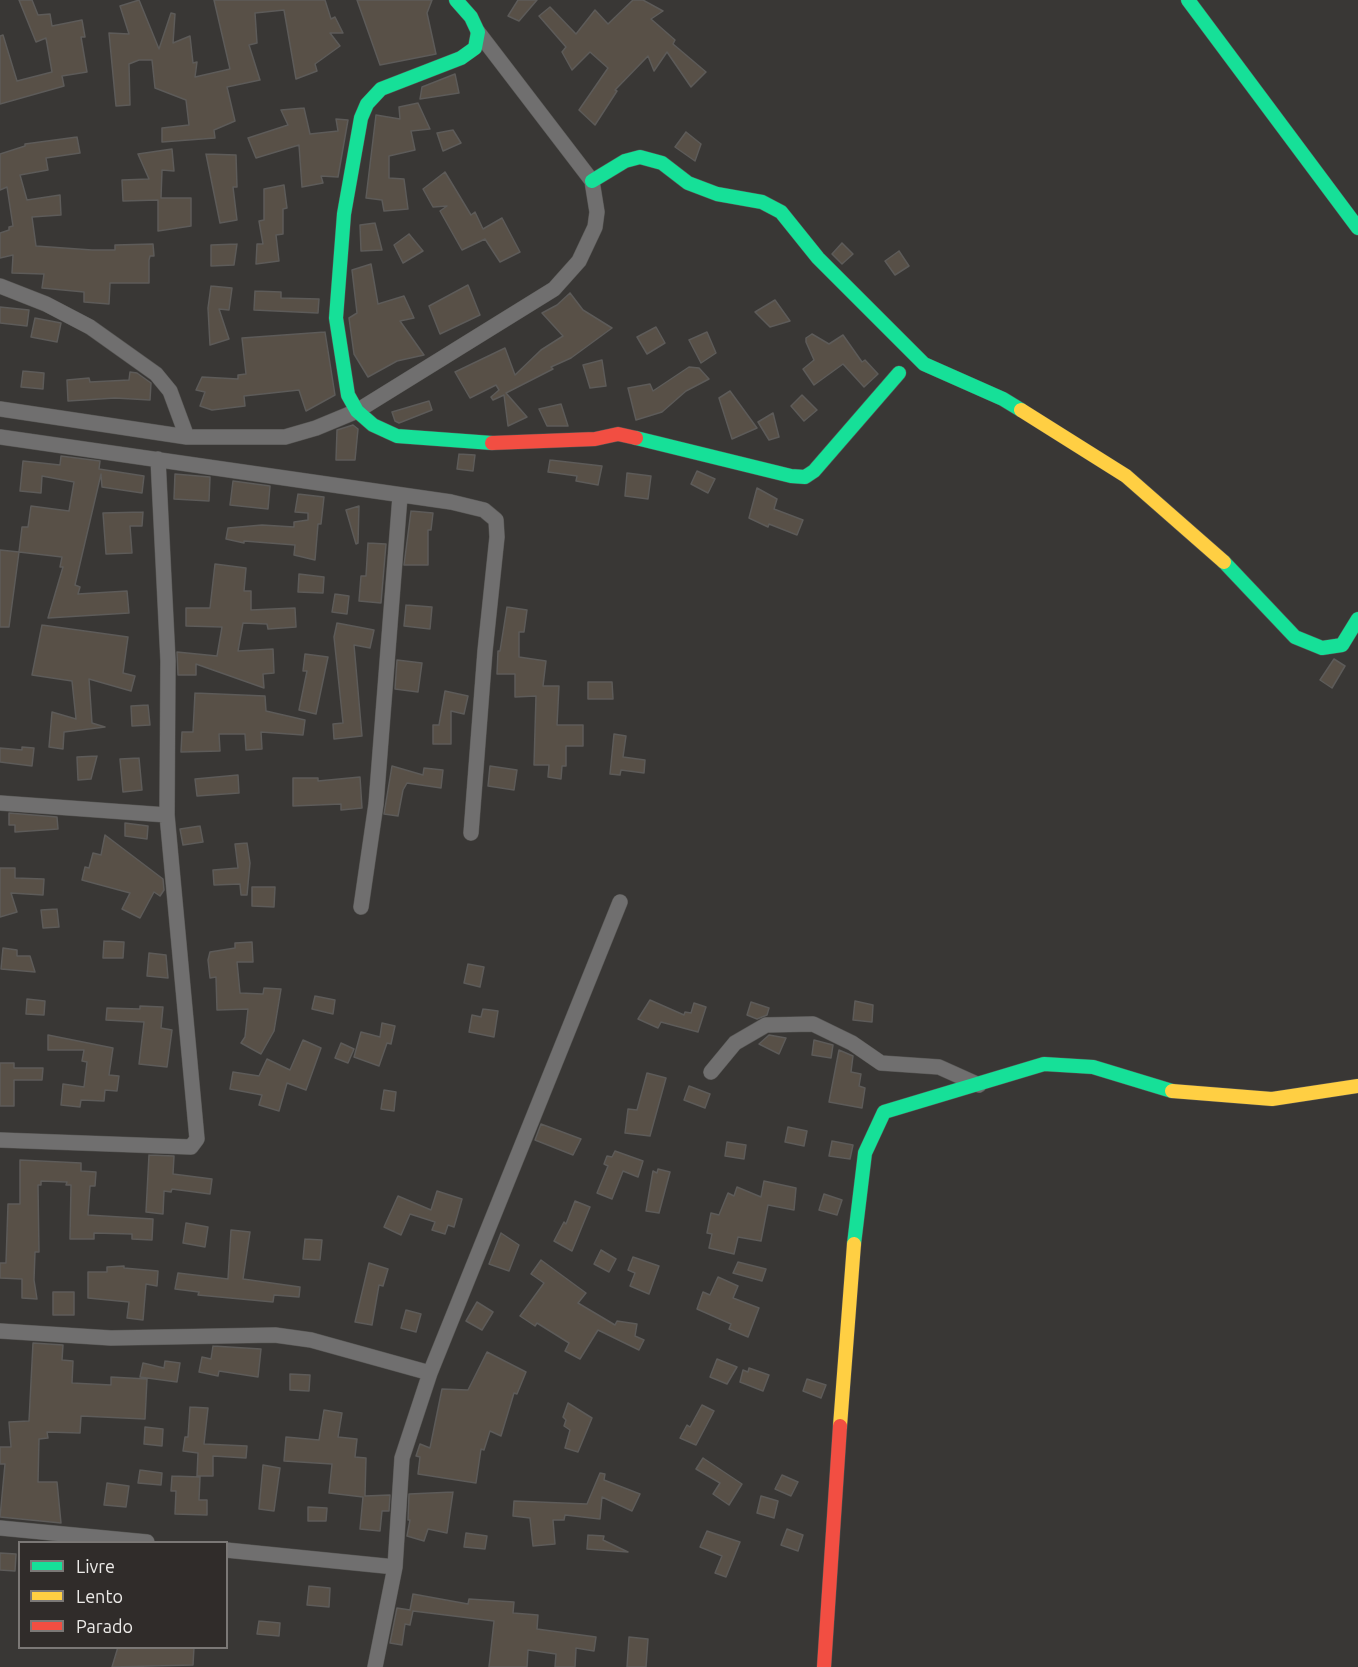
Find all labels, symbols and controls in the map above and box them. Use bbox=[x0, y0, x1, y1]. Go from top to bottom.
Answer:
legend bbox=[18, 1541, 228, 1649]
text: Livre bbox=[76, 1556, 115, 1576]
text: Lento bbox=[76, 1586, 123, 1606]
text: Parado bbox=[76, 1616, 133, 1636]

